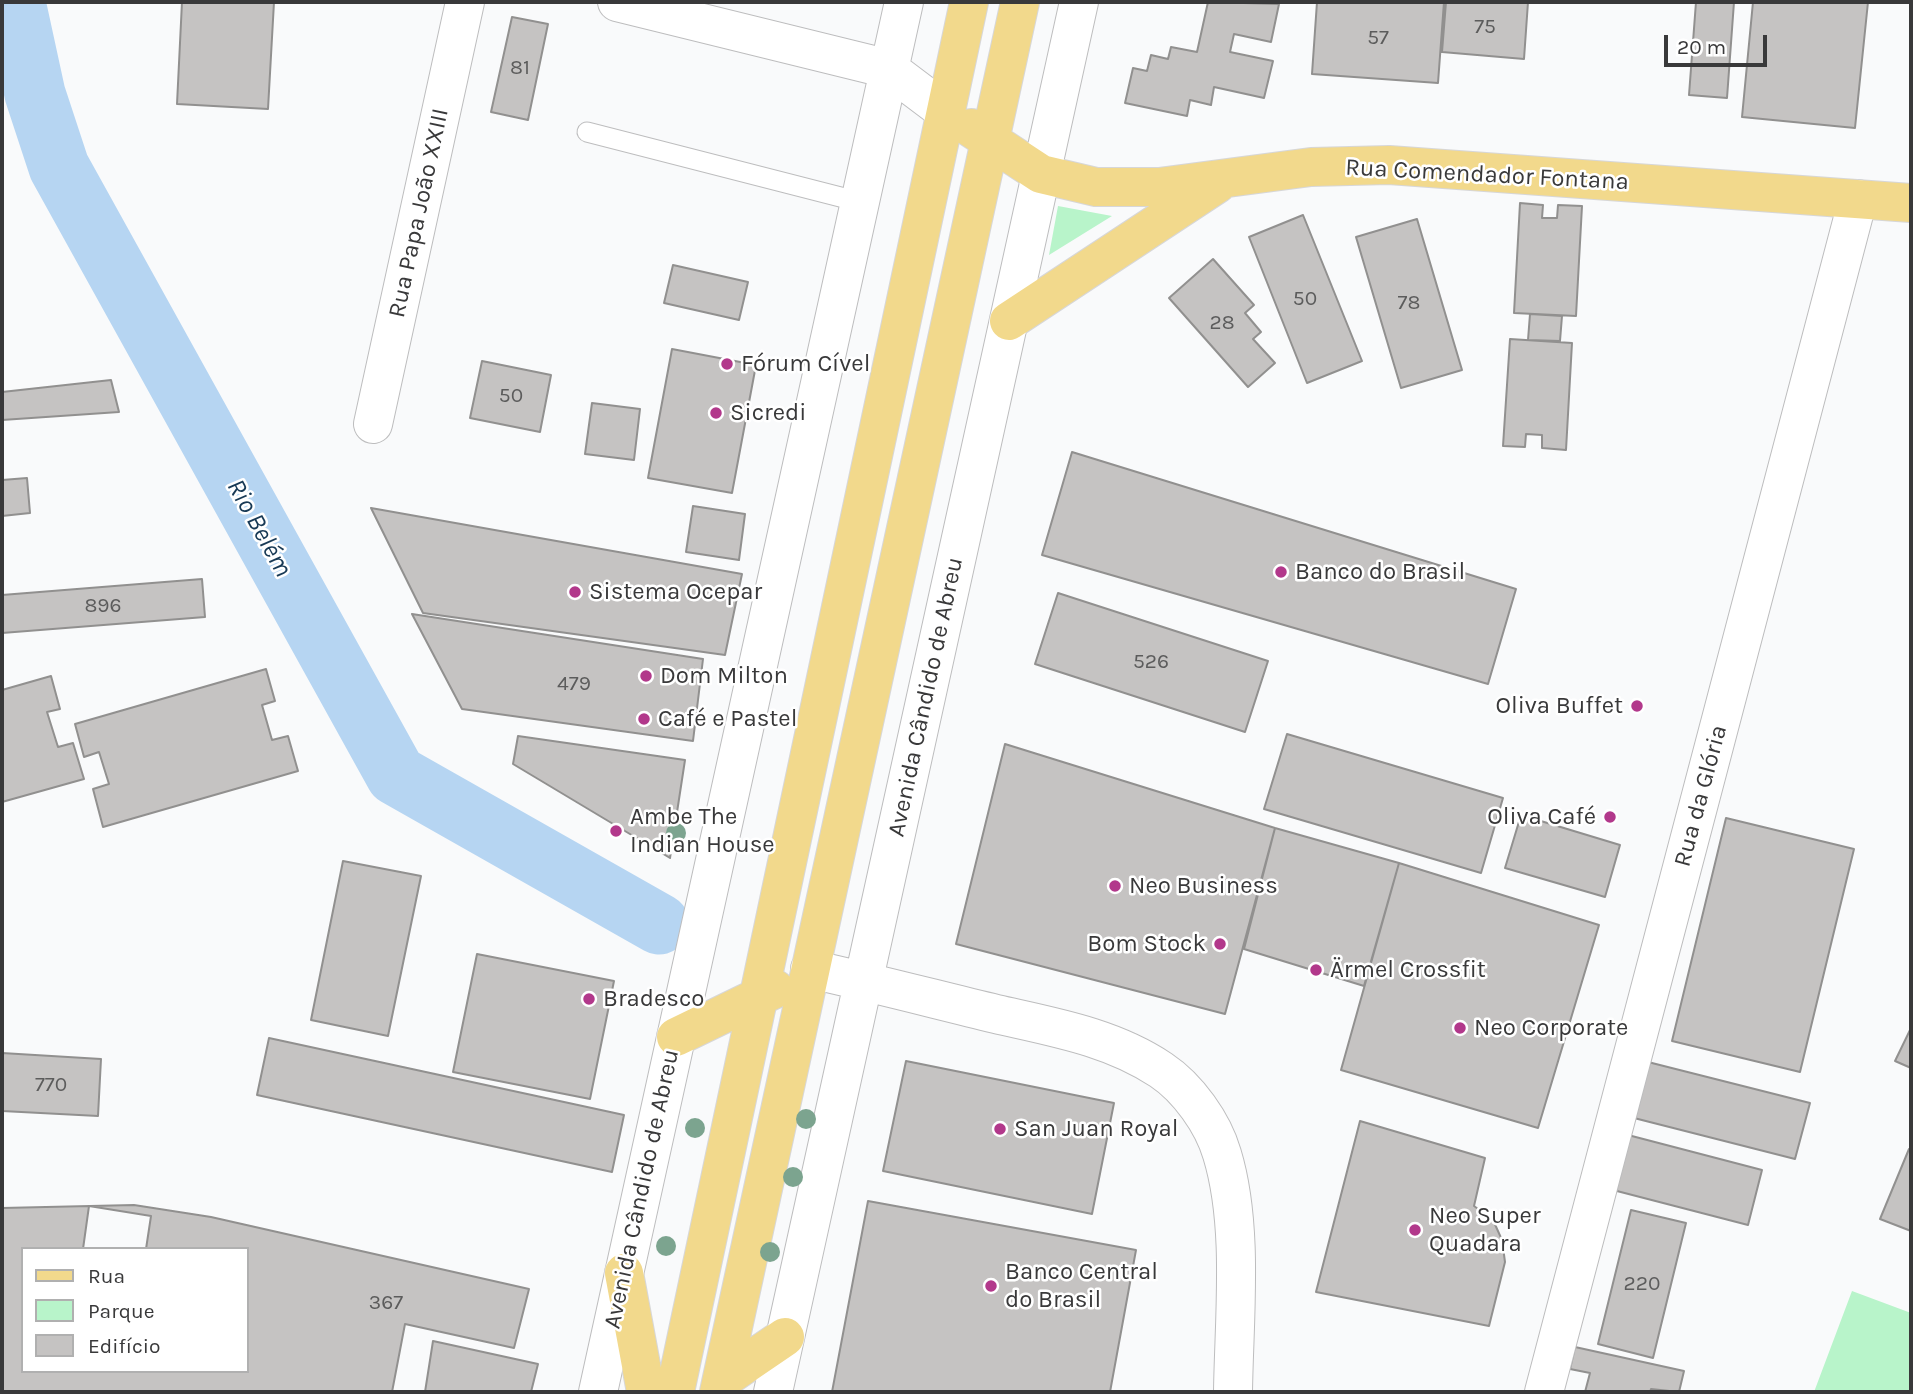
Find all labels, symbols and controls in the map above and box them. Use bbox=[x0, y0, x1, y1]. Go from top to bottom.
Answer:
house number: 75 bbox=[1474, 14, 1496, 40]
scale bar bbox=[1668, 21, 1771, 65]
house number: 57 bbox=[1367, 25, 1389, 51]
text: 20 m bbox=[1677, 35, 1726, 59]
house number: 81 bbox=[510, 55, 530, 81]
street label: Rua Papa João XXIII bbox=[383, 106, 455, 320]
street label: Rua Comendador Fontana bbox=[1345, 153, 1629, 197]
house number: 50 bbox=[1293, 286, 1317, 312]
house number: 78 bbox=[1398, 290, 1420, 316]
house number: 28 bbox=[1209, 310, 1235, 336]
place label: Fórum Cível bbox=[741, 350, 870, 378]
marker: Fórum Cível bbox=[719, 356, 735, 372]
house number: 50 bbox=[499, 383, 523, 409]
place label: Sicredi bbox=[730, 399, 806, 427]
marker: Sicredi bbox=[708, 405, 724, 421]
water label: Rio Belém bbox=[219, 474, 299, 582]
street label: Avenida Cândido de Abreu bbox=[882, 555, 970, 839]
place label: Banco do Brasil bbox=[1295, 558, 1465, 586]
marker: Banco do Brasil bbox=[1273, 564, 1289, 580]
place label: Sistema Ocepar bbox=[589, 578, 762, 606]
marker: Sistema Ocepar bbox=[567, 584, 583, 600]
house number: 896 bbox=[84, 593, 122, 619]
house number: 526 bbox=[1133, 649, 1169, 675]
place label: Dom Milton bbox=[660, 662, 788, 690]
marker: Dom Milton bbox=[638, 668, 654, 684]
house number: 479 bbox=[557, 671, 591, 697]
place label: Oliva Buffet bbox=[1495, 692, 1623, 720]
marker: Oliva Buffet bbox=[1629, 698, 1645, 714]
place label: Café e Pastel bbox=[658, 705, 797, 733]
marker: Café e Pastel bbox=[636, 711, 652, 727]
street label: Rua da Glória bbox=[1668, 722, 1734, 870]
place label: Ambe The Indian House bbox=[630, 803, 775, 859]
place label: Oliva Café bbox=[1487, 803, 1596, 831]
marker: Oliva Café bbox=[1602, 809, 1618, 825]
marker: Ambe The Indian House bbox=[608, 823, 624, 839]
place label: Neo Business bbox=[1129, 872, 1278, 900]
marker: Neo Business bbox=[1107, 878, 1123, 894]
place label: Bom Stock bbox=[1087, 930, 1206, 958]
marker: Bom Stock bbox=[1212, 936, 1228, 952]
place label: Ärmel Crossfit bbox=[1330, 956, 1486, 984]
marker: Ärmel Crossfit bbox=[1308, 962, 1324, 978]
place label: Bradesco bbox=[603, 985, 704, 1013]
marker: Bradesco bbox=[581, 991, 597, 1007]
place label: Neo Corporate bbox=[1474, 1014, 1628, 1042]
marker: Neo Corporate bbox=[1452, 1020, 1468, 1036]
street label: Avenida Cândido de Abreu bbox=[598, 1047, 686, 1331]
house number: 770 bbox=[35, 1072, 67, 1098]
place label: San Juan Royal bbox=[1014, 1115, 1178, 1143]
marker: San Juan Royal bbox=[992, 1121, 1008, 1137]
place label: Neo Super Quadara bbox=[1429, 1202, 1541, 1258]
marker: Neo Super Quadara bbox=[1407, 1222, 1423, 1238]
legend bbox=[21, 1247, 248, 1373]
place label: Banco Central do Brasil bbox=[1005, 1258, 1158, 1314]
text: Rua bbox=[88, 1264, 125, 1288]
house number: 220 bbox=[1624, 1271, 1660, 1297]
marker: Banco Central do Brasil bbox=[983, 1278, 999, 1294]
house number: 367 bbox=[369, 1290, 403, 1316]
text: Parque bbox=[88, 1299, 155, 1323]
text: Edifício bbox=[88, 1334, 161, 1358]

